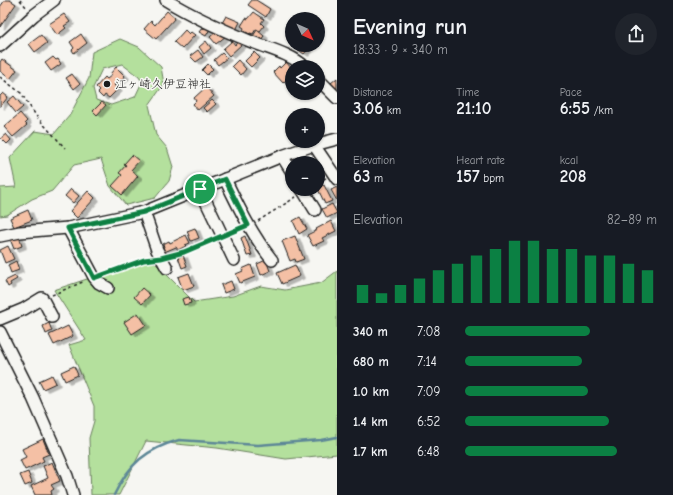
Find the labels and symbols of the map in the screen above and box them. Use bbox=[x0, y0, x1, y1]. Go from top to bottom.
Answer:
north arrow bbox=[285, 12, 325, 52]
place label: 江ヶ崎久伊豆神社 bbox=[115, 77, 211, 91]
marker: 江ヶ崎久伊豆神社 bbox=[102, 79, 112, 89]
pin bbox=[183, 172, 217, 206]

